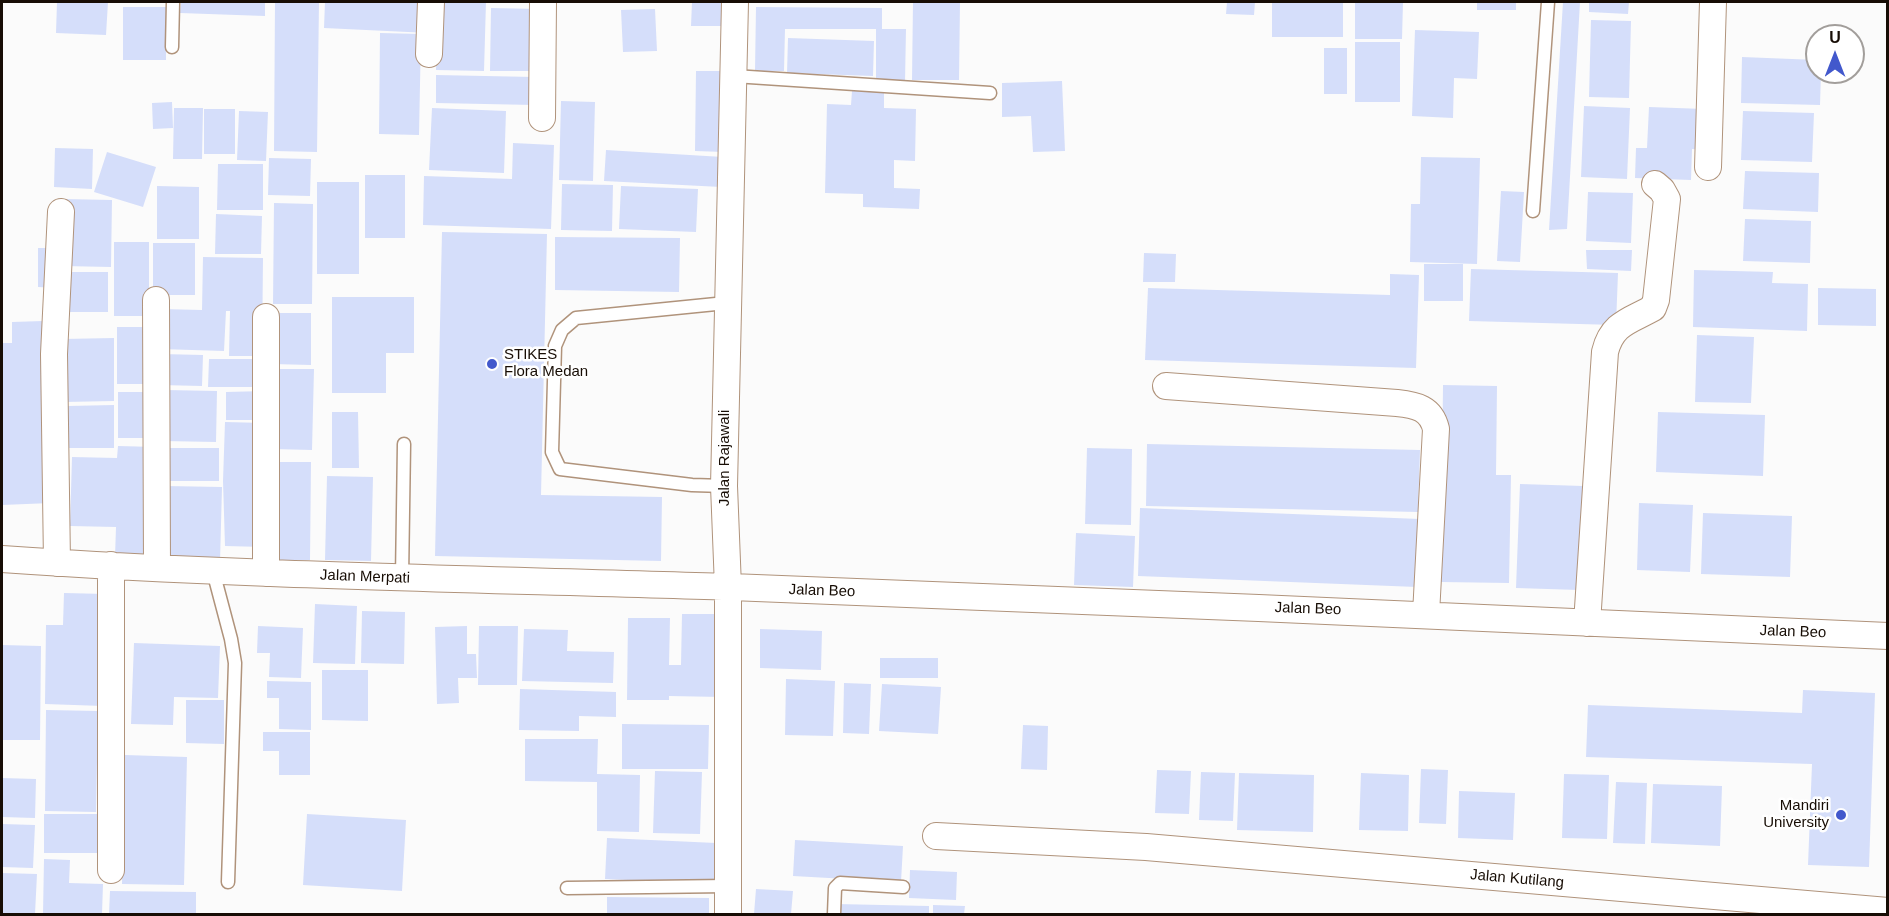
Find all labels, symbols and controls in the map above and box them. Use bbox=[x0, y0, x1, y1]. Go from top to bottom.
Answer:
north arrow bbox=[1805, 24, 1865, 84]
text: U bbox=[1829, 29, 1841, 46]
place label: STIKES Flora Medan bbox=[504, 346, 588, 381]
marker: STIKES Flora Medan bbox=[485, 357, 499, 371]
street label: Jalan Rajawali bbox=[716, 410, 734, 506]
street label: Jalan Merpati bbox=[320, 566, 410, 588]
street label: Jalan Beo bbox=[788, 581, 856, 601]
street label: Jalan Beo bbox=[1274, 599, 1342, 619]
street label: Jalan Beo bbox=[1759, 622, 1827, 642]
place label: Mandiri University bbox=[1763, 797, 1829, 832]
marker: Mandiri University bbox=[1834, 808, 1848, 822]
street label: Jalan Kutilang bbox=[1469, 866, 1565, 892]

